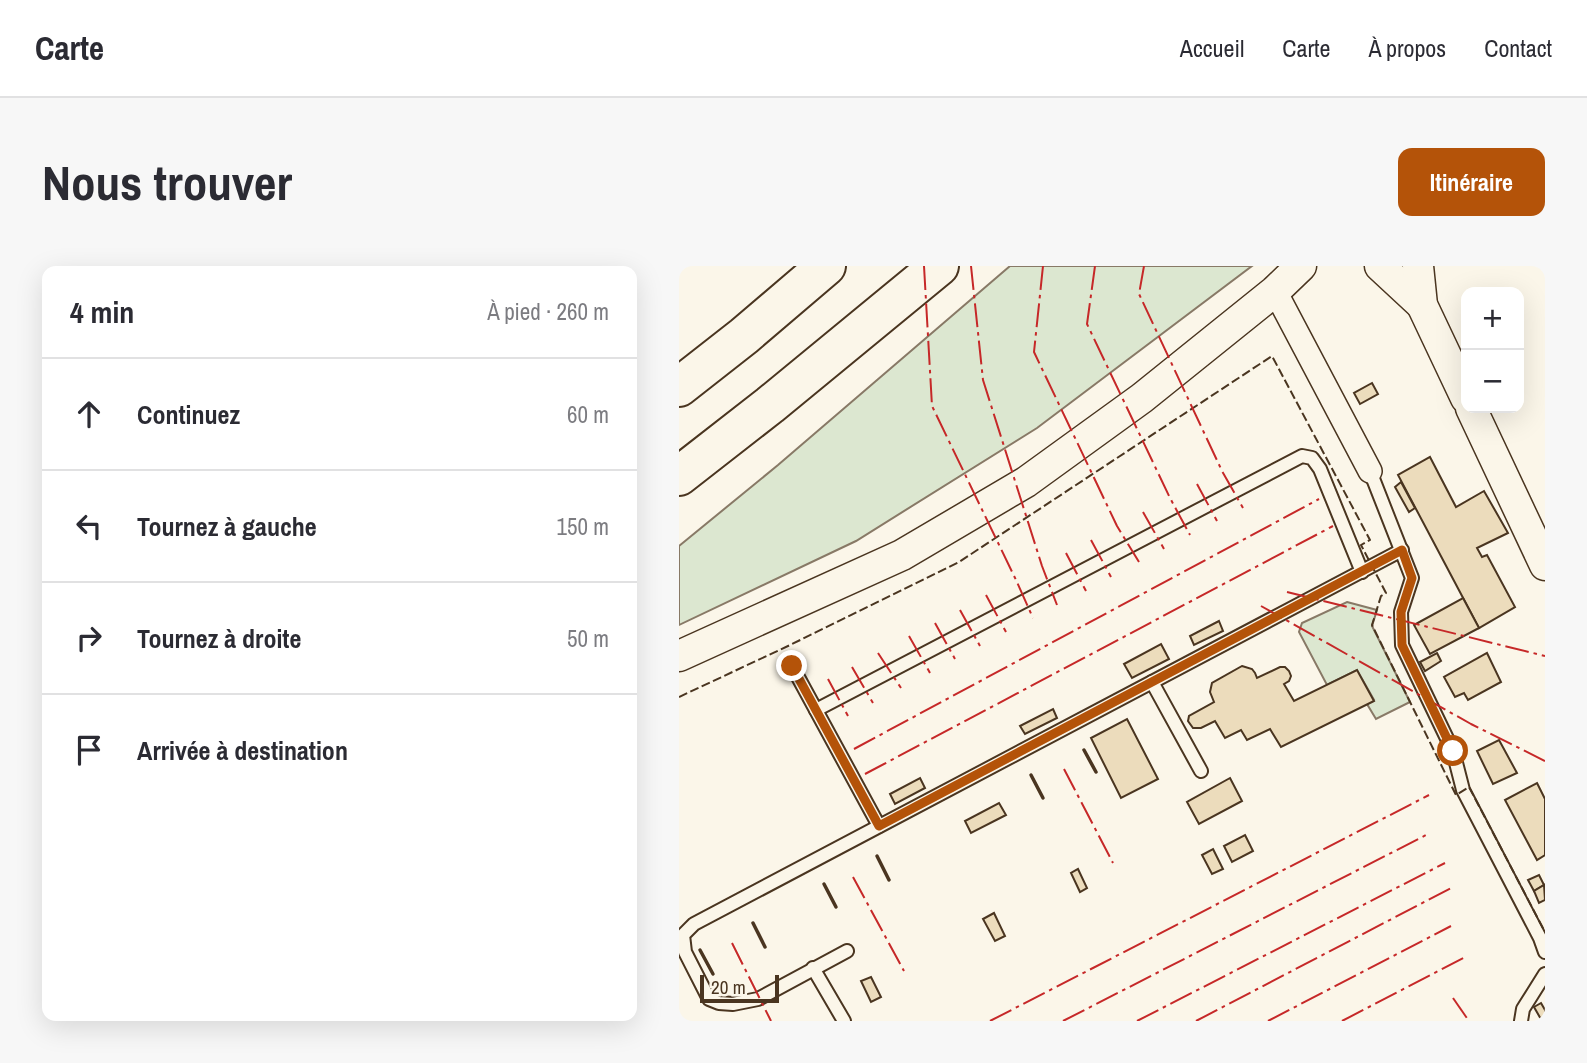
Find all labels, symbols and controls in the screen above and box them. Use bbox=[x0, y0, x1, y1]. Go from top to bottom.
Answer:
text: Carte bbox=[35, 26, 104, 70]
text: Accueil bbox=[1180, 32, 1244, 64]
text: Carte bbox=[1282, 32, 1330, 64]
text: À propos bbox=[1368, 32, 1446, 64]
text: Contact bbox=[1484, 32, 1552, 64]
button: Itinéraire bbox=[1398, 148, 1545, 216]
text: Nous trouver bbox=[42, 149, 292, 215]
map controls bbox=[1461, 287, 1524, 413]
button: + bbox=[1461, 287, 1524, 350]
text: 4 min bbox=[70, 292, 134, 332]
text: À pied · 260 m bbox=[487, 296, 609, 327]
button: − bbox=[1461, 350, 1524, 413]
icon: ahead bbox=[70, 395, 108, 433]
text: Continuez bbox=[137, 397, 240, 432]
text: 60 m bbox=[567, 399, 609, 430]
icon: left bbox=[70, 507, 108, 545]
text: Tournez à gauche bbox=[137, 509, 317, 544]
text: 150 m bbox=[557, 511, 609, 542]
icon: right bbox=[70, 619, 108, 657]
text: Tournez à droite bbox=[137, 621, 301, 656]
text: 50 m bbox=[567, 623, 609, 654]
route end bbox=[776, 650, 807, 681]
icon: arrive bbox=[70, 731, 108, 769]
text: Arrivée à destination bbox=[137, 733, 348, 768]
route start bbox=[1437, 735, 1468, 766]
scale bar bbox=[700, 972, 779, 1004]
text: 20 m bbox=[711, 974, 746, 1000]

